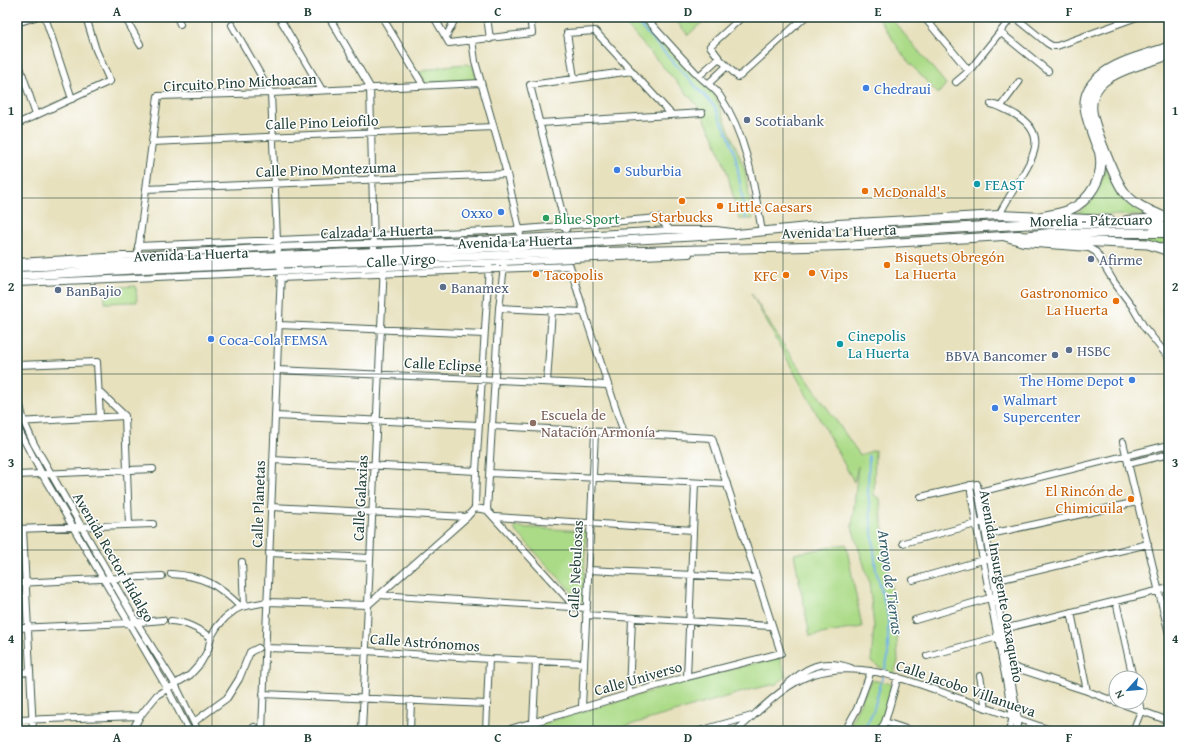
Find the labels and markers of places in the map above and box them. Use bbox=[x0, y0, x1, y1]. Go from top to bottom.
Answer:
place label: Chedraui bbox=[874, 78, 931, 99]
marker: Chedraui bbox=[861, 83, 871, 93]
place label: Scotiabank bbox=[755, 110, 825, 131]
marker: Scotiabank bbox=[742, 115, 752, 125]
place label: Suburbia bbox=[625, 160, 682, 181]
marker: Suburbia bbox=[612, 165, 622, 175]
place label: FEAST bbox=[985, 174, 1025, 195]
marker: FEAST bbox=[972, 179, 982, 189]
place label: McDonald's bbox=[873, 181, 946, 202]
marker: McDonald's bbox=[860, 186, 870, 196]
marker: Starbucks bbox=[677, 196, 687, 206]
place label: Little Caesars bbox=[728, 196, 812, 217]
marker: Little Caesars bbox=[715, 201, 725, 211]
place label: Oxxo bbox=[461, 202, 493, 223]
place label: Starbucks bbox=[651, 206, 713, 227]
marker: Oxxo bbox=[496, 207, 506, 217]
place label: Blue Sport bbox=[554, 208, 620, 229]
marker: Blue Sport bbox=[541, 213, 551, 223]
place label: Bisquets Obregón La Huerta bbox=[895, 246, 1005, 284]
place label: Afirme bbox=[1099, 249, 1143, 270]
marker: Afirme bbox=[1086, 254, 1096, 264]
marker: Bisquets Obregón La Huerta bbox=[882, 260, 892, 270]
place label: Vips bbox=[820, 263, 848, 284]
place label: Tacopolis bbox=[544, 264, 603, 285]
place label: KFC bbox=[754, 265, 778, 286]
marker: Vips bbox=[807, 268, 817, 278]
marker: Tacopolis bbox=[531, 269, 541, 279]
marker: KFC bbox=[781, 270, 791, 280]
place label: Banamex bbox=[451, 277, 509, 298]
place label: BanBajio bbox=[66, 280, 122, 301]
marker: Banamex bbox=[438, 282, 448, 292]
place label: Gastronomico La Huerta bbox=[1020, 282, 1108, 320]
marker: BanBajio bbox=[53, 285, 63, 295]
marker: Gastronomico La Huerta bbox=[1111, 296, 1121, 306]
place label: Cinepolis La Huerta bbox=[848, 325, 909, 363]
place label: Coca-Cola FEMSA bbox=[219, 329, 328, 350]
marker: Coca-Cola FEMSA bbox=[206, 334, 216, 344]
marker: Cinepolis La Huerta bbox=[835, 339, 845, 349]
place label: HSBC bbox=[1077, 340, 1111, 361]
place label: BBVA Bancomer bbox=[945, 345, 1047, 366]
marker: HSBC bbox=[1064, 345, 1074, 355]
marker: BBVA Bancomer bbox=[1050, 350, 1060, 360]
place label: The Home Depot bbox=[1019, 370, 1125, 391]
marker: The Home Depot bbox=[1127, 375, 1137, 385]
place label: Walmart Supercenter bbox=[1003, 389, 1080, 427]
marker: Walmart Supercenter bbox=[990, 403, 1000, 413]
place label: Escuela de Natación Armonía bbox=[541, 404, 655, 442]
marker: Escuela de Natación Armonía bbox=[528, 418, 538, 428]
place label: El Rincón de Chimicuila bbox=[1046, 480, 1123, 518]
marker: El Rincón de Chimicuila bbox=[1126, 494, 1136, 504]

